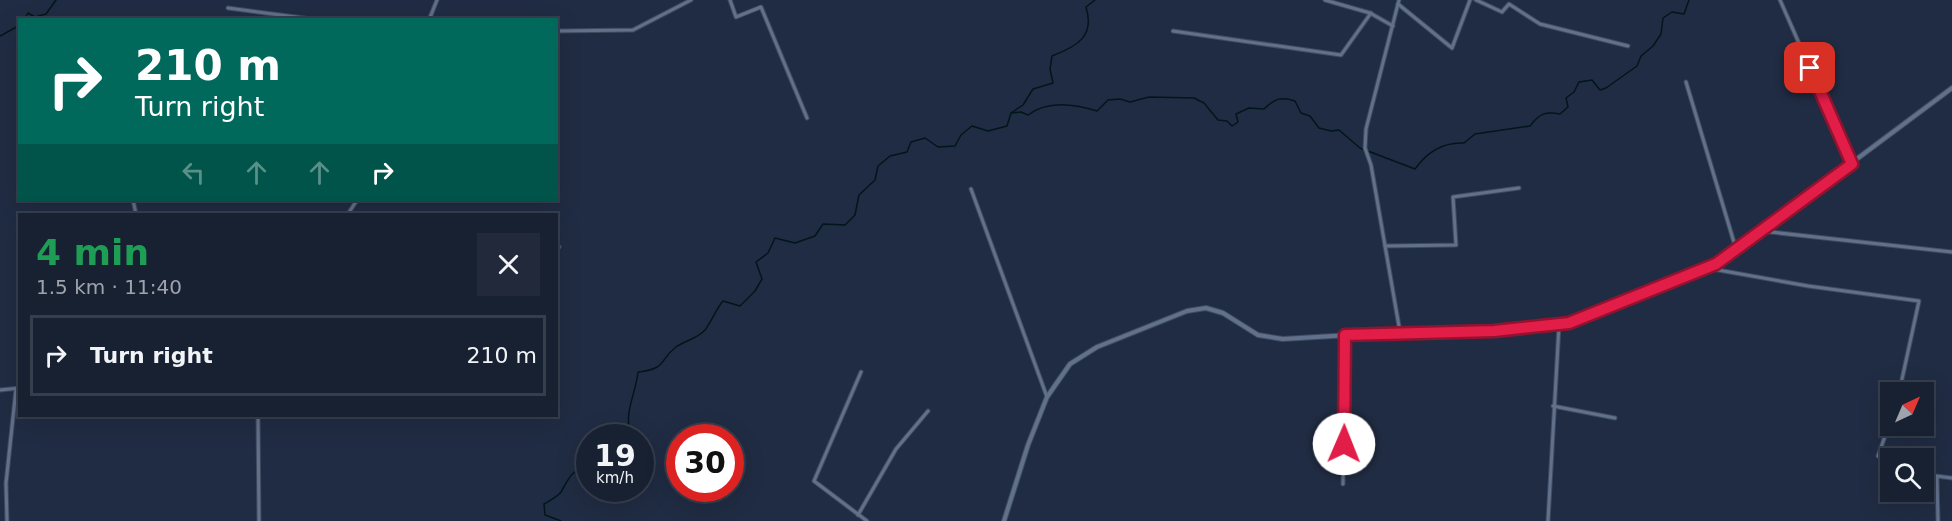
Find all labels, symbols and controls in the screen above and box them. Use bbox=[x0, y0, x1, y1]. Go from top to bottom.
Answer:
text: 210 m bbox=[135, 41, 281, 90]
icon: right bbox=[36, 42, 114, 120]
pin bbox=[1784, 42, 1835, 93]
icon: arrive bbox=[1793, 51, 1826, 84]
text: Turn right bbox=[135, 91, 264, 122]
icon: left bbox=[177, 156, 210, 189]
icon: ahead bbox=[240, 156, 273, 189]
icon: ahead bbox=[303, 156, 336, 189]
icon: right bbox=[366, 156, 399, 189]
text: 4 min bbox=[36, 232, 149, 273]
button: close bbox=[477, 233, 540, 296]
text: 1.5 km · 11:40 bbox=[36, 275, 182, 299]
icon: right bbox=[39, 339, 72, 372]
text: Turn right bbox=[90, 343, 213, 368]
text: 210 m bbox=[467, 343, 537, 368]
north arrow bbox=[1880, 382, 1934, 436]
map controls bbox=[1880, 382, 1934, 502]
position arrow bbox=[1312, 412, 1376, 476]
speed limit sign: 30 bbox=[666, 424, 744, 502]
text: 19 bbox=[594, 438, 636, 473]
button: search bbox=[1880, 448, 1934, 502]
text: km/h bbox=[596, 469, 634, 487]

